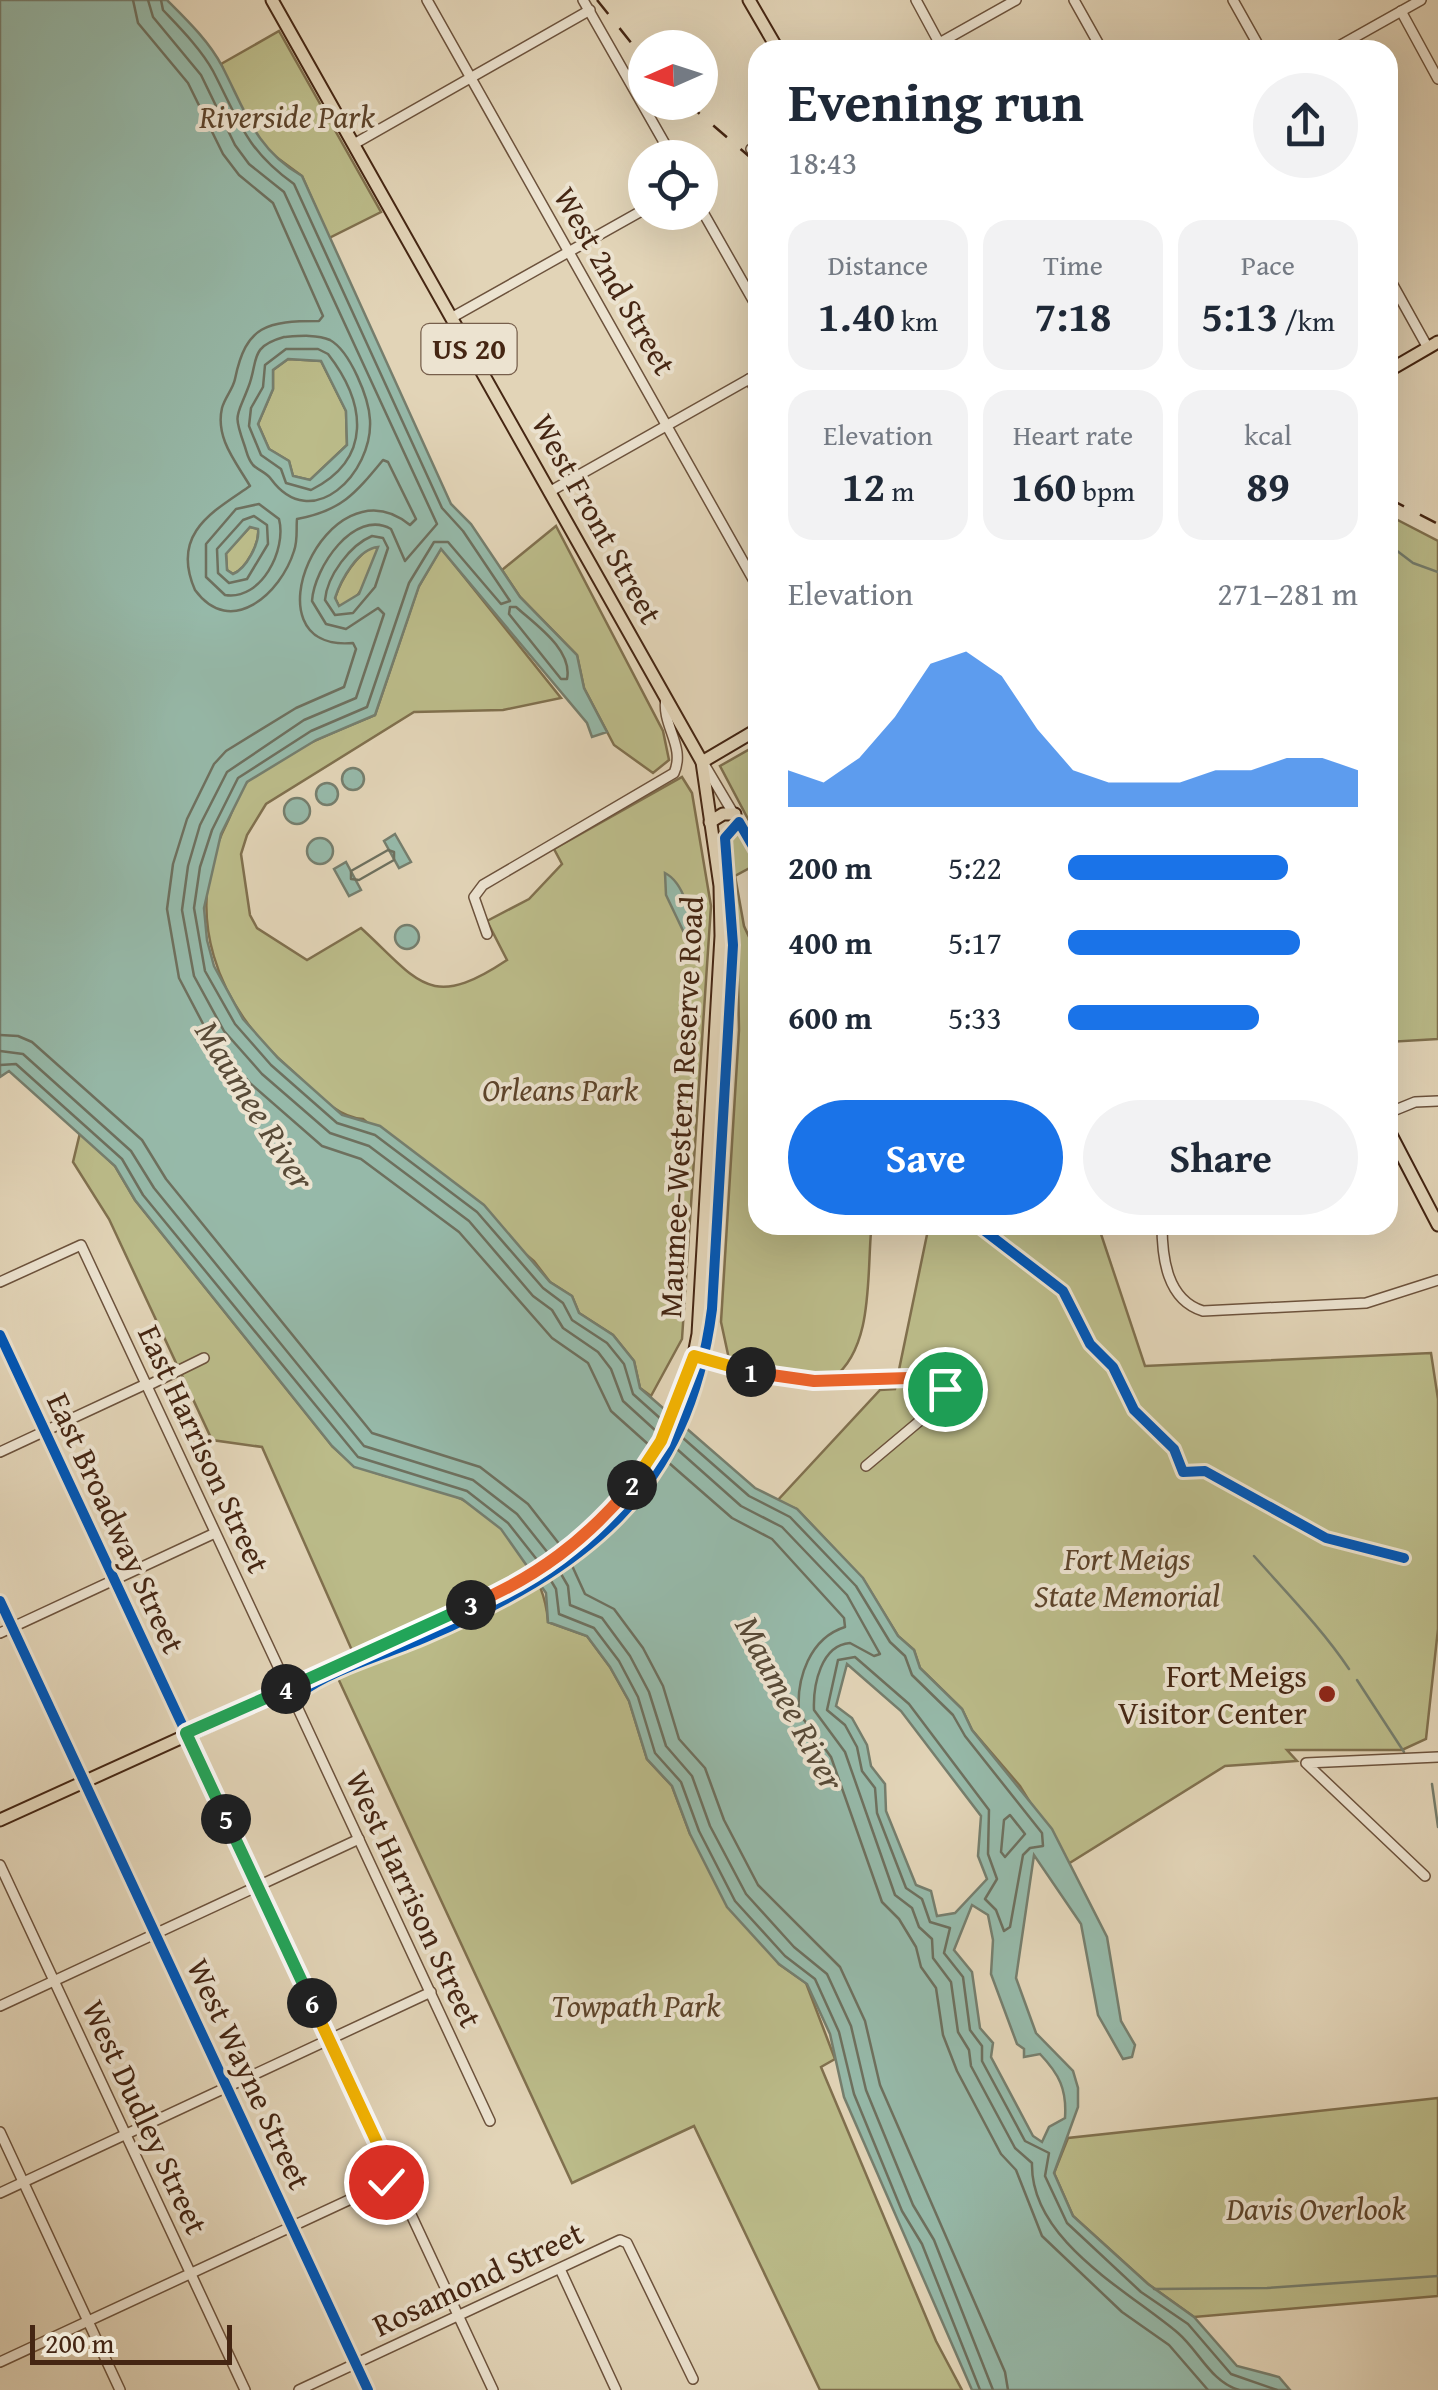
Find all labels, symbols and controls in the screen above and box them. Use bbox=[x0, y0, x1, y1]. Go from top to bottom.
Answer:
north arrow bbox=[628, 30, 718, 120]
map controls bbox=[628, 30, 718, 230]
text: Evening run bbox=[788, 61, 1084, 141]
button: share bbox=[1253, 73, 1358, 178]
park label: Riverside Park bbox=[198, 93, 375, 140]
text: 18:43 bbox=[788, 139, 857, 186]
button: locate bbox=[628, 140, 718, 230]
street label: West 2nd Street bbox=[542, 178, 688, 384]
text: Distance bbox=[828, 244, 928, 285]
text: Time bbox=[1043, 244, 1103, 285]
text: Pace bbox=[1241, 244, 1295, 285]
text: 1.40 bbox=[818, 285, 895, 346]
text: 7:18 bbox=[1034, 285, 1112, 346]
text: 5:13 bbox=[1201, 285, 1278, 346]
text: km bbox=[895, 300, 938, 341]
text: /km bbox=[1278, 300, 1335, 341]
road number: US 20 bbox=[422, 324, 516, 374]
street label: West Front Street bbox=[520, 405, 675, 632]
text: Elevation bbox=[823, 414, 933, 455]
text: Heart rate bbox=[1013, 414, 1133, 455]
text: kcal bbox=[1244, 414, 1292, 455]
text: 12 bbox=[842, 455, 885, 516]
text: 160 bbox=[1011, 455, 1076, 516]
text: 89 bbox=[1246, 455, 1290, 516]
text: m bbox=[885, 470, 914, 511]
text: bpm bbox=[1076, 470, 1135, 511]
text: Elevation bbox=[788, 570, 913, 617]
text: 271–281 m bbox=[1217, 570, 1358, 617]
text: 200 m bbox=[788, 844, 872, 891]
text: 5:22 bbox=[948, 844, 1002, 891]
street label: Maumee-Western Reserve Road bbox=[646, 895, 715, 1319]
text: 400 m bbox=[788, 919, 872, 966]
text: 5:17 bbox=[948, 919, 1002, 966]
text: 600 m bbox=[788, 994, 872, 1041]
text: 5:33 bbox=[948, 994, 1002, 1041]
water label: Maumee River bbox=[183, 1010, 328, 1200]
park label: Orleans Park bbox=[482, 1066, 638, 1113]
button: Save bbox=[788, 1100, 1063, 1215]
button: Share bbox=[1083, 1100, 1358, 1215]
street label: East Harrison Street bbox=[126, 1317, 283, 1581]
pin: 1 bbox=[726, 1347, 776, 1397]
pin bbox=[903, 1347, 988, 1432]
text: 1 bbox=[744, 1351, 758, 1392]
icon: arrive bbox=[918, 1362, 973, 1417]
street label: East Broadway Street bbox=[35, 1385, 198, 1661]
pin: 2 bbox=[607, 1460, 657, 1510]
text: 2 bbox=[625, 1464, 639, 1505]
park label: Fort Meigs State Memorial bbox=[1034, 1535, 1220, 1619]
pin: 3 bbox=[446, 1580, 496, 1630]
text: 3 bbox=[464, 1584, 478, 1625]
water label: Maumee River bbox=[723, 1606, 858, 1800]
place label: Fort Meigs Visitor Center bbox=[1118, 1652, 1307, 1736]
pin: 4 bbox=[261, 1664, 311, 1714]
text: 4 bbox=[279, 1668, 293, 1709]
marker: Fort Meigs Visitor Center bbox=[1316, 1683, 1338, 1705]
street label: West Harrison Street bbox=[334, 1763, 495, 2035]
pin: 5 bbox=[201, 1794, 251, 1844]
text: 5 bbox=[219, 1798, 233, 1839]
street label: West Wayne Street bbox=[175, 1951, 324, 2197]
pin: 6 bbox=[287, 1978, 337, 2028]
text: 6 bbox=[305, 1982, 319, 2023]
park label: Towpath Park bbox=[551, 1982, 721, 2029]
street label: West Dudley Street bbox=[71, 1992, 220, 2242]
pin bbox=[344, 2140, 429, 2225]
icon: check bbox=[359, 2155, 414, 2210]
park label: Davis Overlook bbox=[1225, 2185, 1406, 2232]
street label: Rosamond Street bbox=[364, 2209, 591, 2348]
scale bar bbox=[30, 2320, 232, 2364]
text: 200 m bbox=[45, 2322, 114, 2363]

